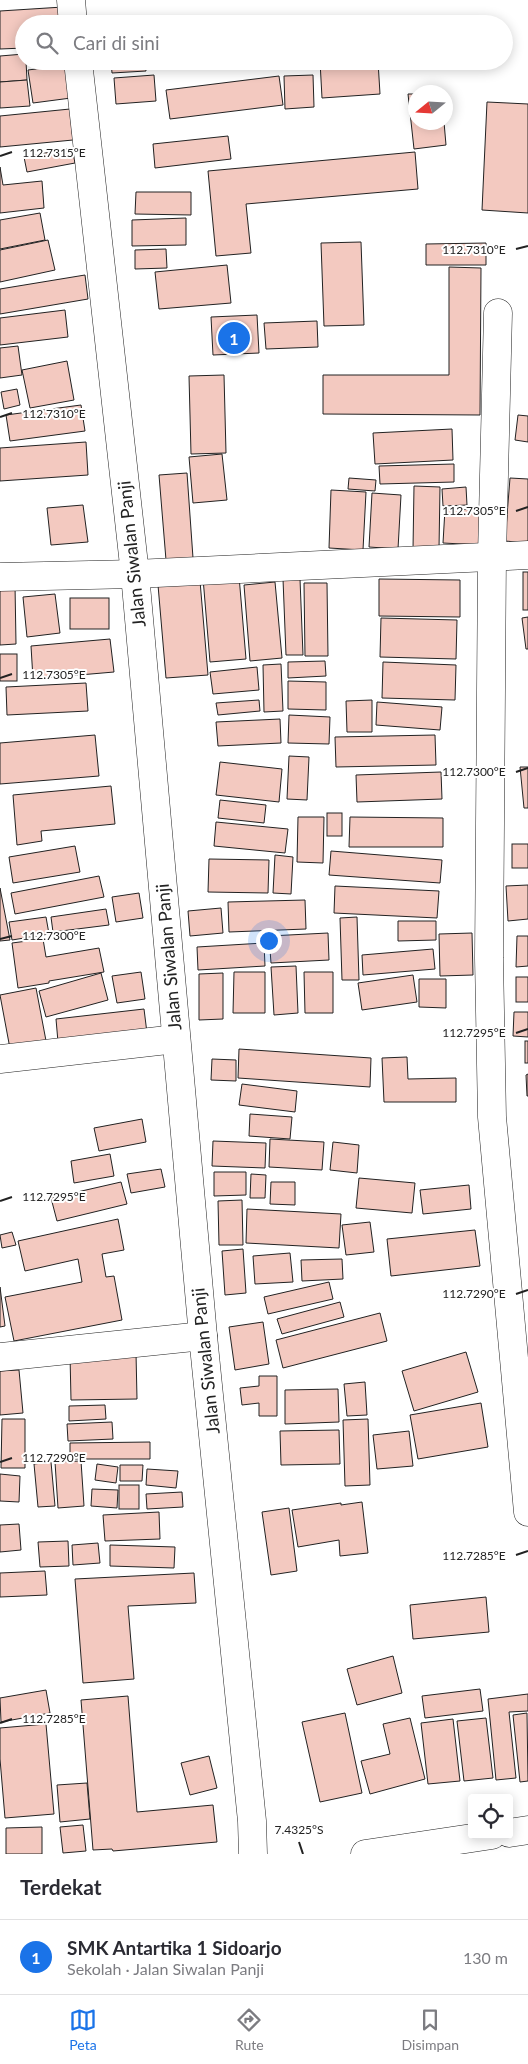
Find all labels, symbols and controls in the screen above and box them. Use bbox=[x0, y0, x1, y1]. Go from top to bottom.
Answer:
search box bbox=[15, 15, 513, 70]
icon: search bbox=[33, 29, 61, 57]
text: Cari di sini bbox=[73, 31, 160, 54]
north arrow bbox=[408, 85, 453, 130]
text: 112.7315°E bbox=[22, 145, 86, 160]
text: 112.7310°E bbox=[442, 242, 506, 257]
pin: 1 bbox=[218, 319, 250, 357]
text: 112.7310°E bbox=[22, 406, 86, 421]
street label: Jalan Siwalan Panji bbox=[112, 480, 150, 628]
text: 112.7305°E bbox=[442, 503, 506, 518]
text: 112.7305°E bbox=[22, 667, 86, 682]
text: 112.7300°E bbox=[442, 764, 506, 779]
street label: Jalan Siwalan Panji bbox=[151, 883, 185, 1031]
text: 112.7300°E bbox=[22, 928, 86, 943]
your location bbox=[256, 928, 282, 954]
text: 112.7295°E bbox=[442, 1025, 506, 1040]
text: 112.7295°E bbox=[22, 1189, 86, 1204]
text: 112.7290°E bbox=[442, 1286, 506, 1301]
street label: Jalan Siwalan Panji bbox=[186, 1287, 224, 1435]
text: 112.7290°E bbox=[22, 1450, 86, 1465]
text: 112.7285°E bbox=[442, 1548, 506, 1563]
text: 112.7285°E bbox=[22, 1711, 86, 1726]
map controls bbox=[468, 1794, 513, 1839]
button: locate bbox=[468, 1794, 513, 1839]
text: 7.4325°S bbox=[274, 1822, 324, 1837]
text: Terdekat bbox=[20, 1874, 102, 1899]
text: SMK Antartika 1 Sidoarjo bbox=[67, 1936, 282, 1959]
text: 1 bbox=[31, 1948, 41, 1967]
text: 130 m bbox=[463, 1948, 508, 1967]
text: Sekolah · Jalan Siwalan Panji bbox=[67, 1959, 264, 1978]
tab: Peta bbox=[69, 2006, 97, 2053]
tab: Rute bbox=[235, 2006, 264, 2053]
tab: Disimpan bbox=[402, 2006, 459, 2053]

